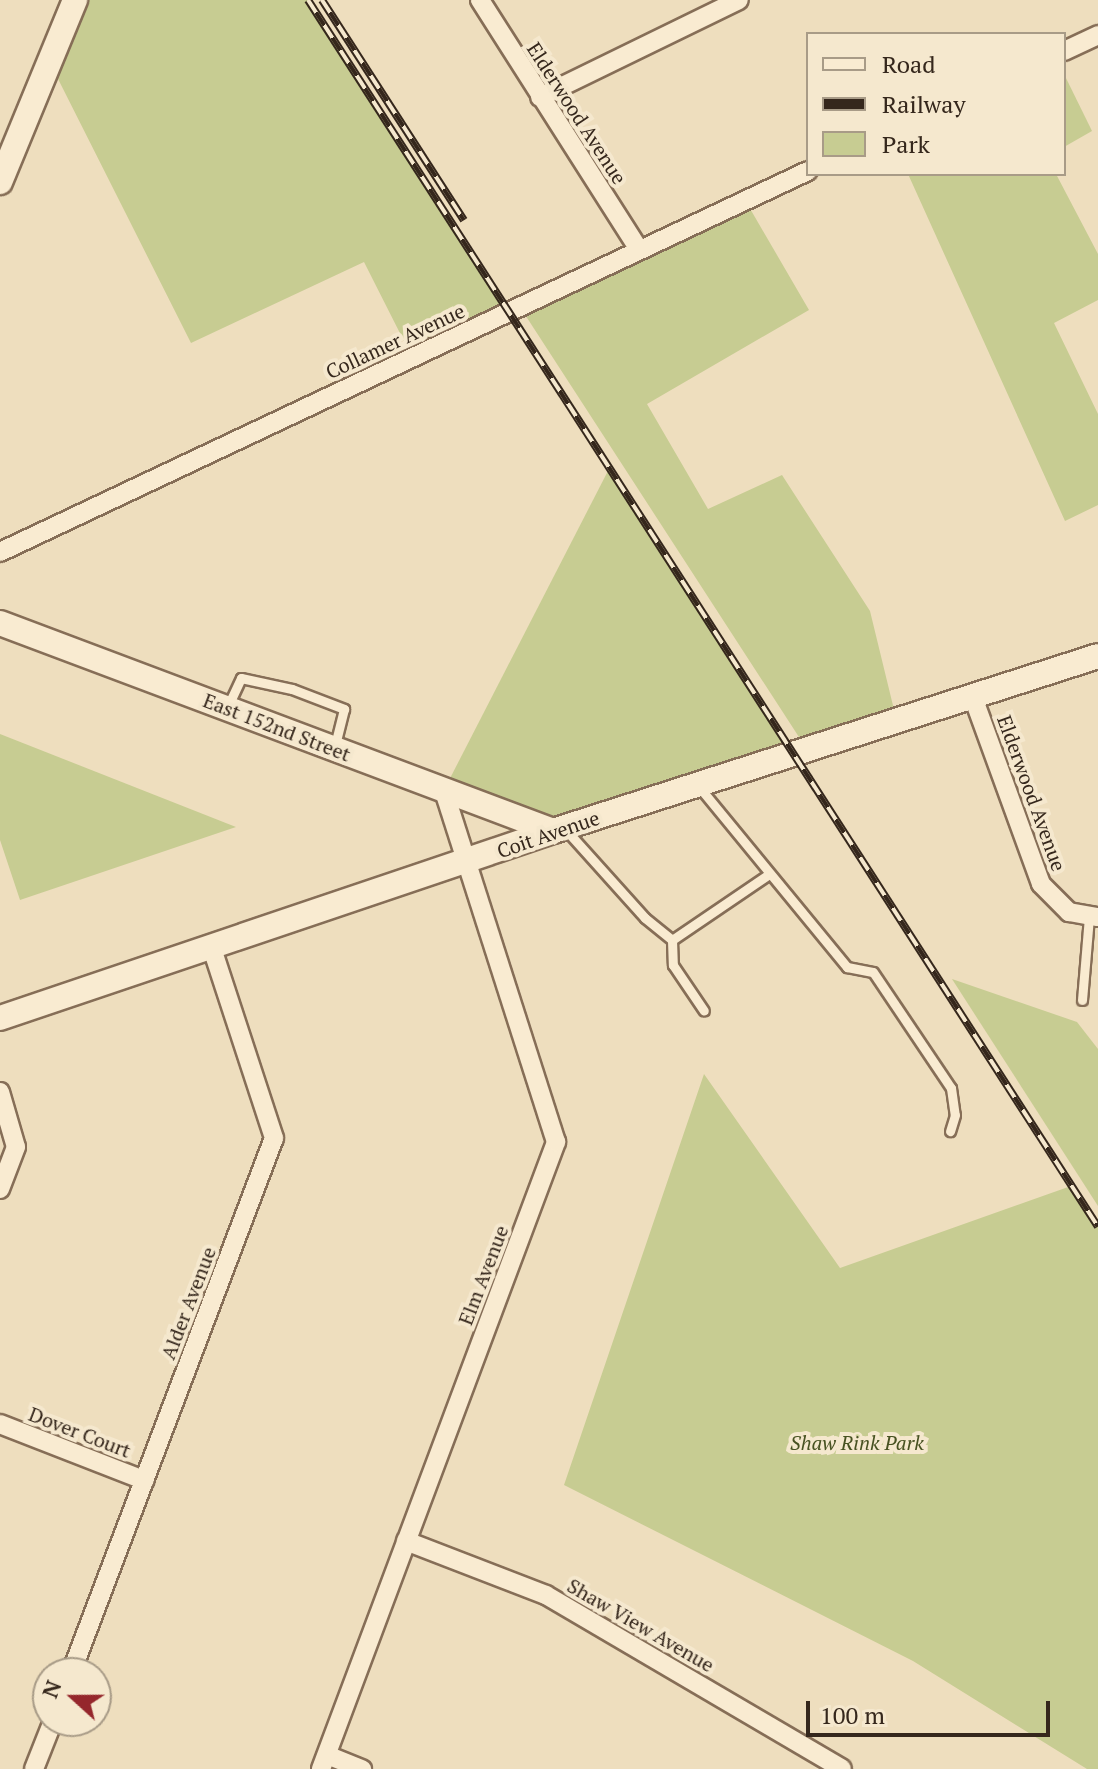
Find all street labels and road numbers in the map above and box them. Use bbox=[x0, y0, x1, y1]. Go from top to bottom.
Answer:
street label: Elderwood Avenue bbox=[522, 37, 632, 189]
street label: Collamer Avenue bbox=[322, 298, 468, 384]
street label: East 152nd Street bbox=[200, 688, 354, 766]
street label: Elderwood Avenue bbox=[993, 712, 1071, 874]
street label: Coit Avenue bbox=[493, 805, 603, 863]
street label: Elm Avenue bbox=[453, 1222, 513, 1328]
street label: Alder Avenue bbox=[155, 1243, 221, 1363]
street label: Dover Court bbox=[26, 1402, 134, 1462]
street label: Shaw View Avenue bbox=[563, 1573, 719, 1677]

